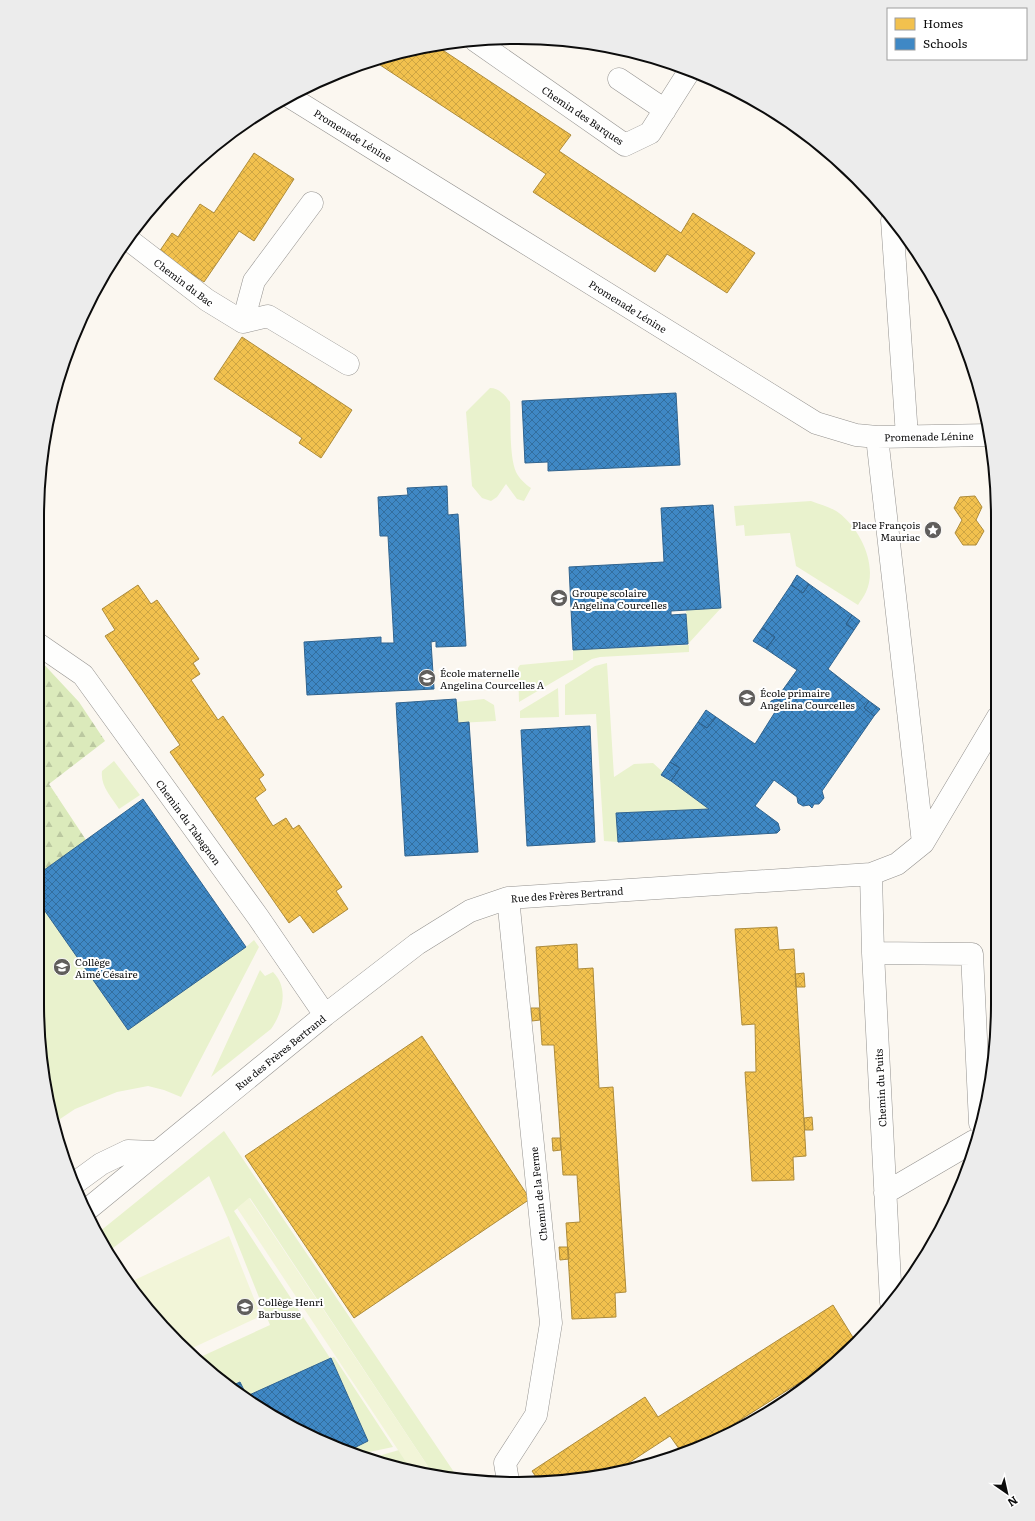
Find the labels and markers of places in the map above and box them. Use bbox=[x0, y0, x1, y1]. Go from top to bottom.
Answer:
place label: Place François Mauriac bbox=[852, 517, 920, 544]
place icon: Place François Mauriac bbox=[923, 520, 943, 540]
place label: Groupe scolaire Angelina Courcelles bbox=[572, 585, 667, 612]
school or university icon: Groupe scolaire Angelina Courcelles bbox=[549, 588, 569, 608]
place label: École maternelle Angelina Courcelles A bbox=[440, 665, 545, 692]
school or university icon: École maternelle Angelina Courcelles A bbox=[417, 668, 437, 688]
place label: École primaire Angelina Courcelles bbox=[760, 685, 855, 712]
school or university icon: École primaire Angelina Courcelles bbox=[737, 688, 757, 708]
place label: Collège Aimé Césaire bbox=[75, 954, 138, 981]
school or university icon: Collège Aimé Césaire bbox=[52, 957, 72, 977]
place label: Collège Henri Barbusse bbox=[258, 1294, 324, 1321]
school or university icon: Collège Henri Barbusse bbox=[235, 1297, 255, 1317]

